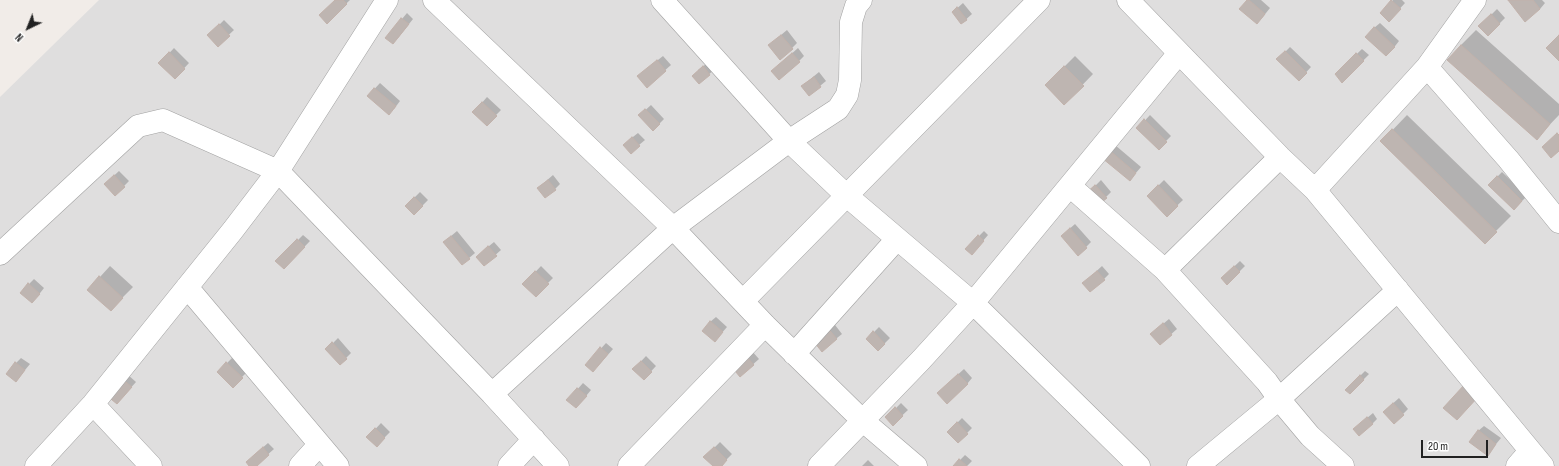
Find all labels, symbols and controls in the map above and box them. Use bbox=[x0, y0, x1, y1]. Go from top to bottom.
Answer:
north arrow bbox=[8, 8, 48, 48]
text: N bbox=[13, 30, 26, 44]
scale bar bbox=[1423, 432, 1490, 458]
text: 20 m bbox=[1428, 439, 1448, 454]

